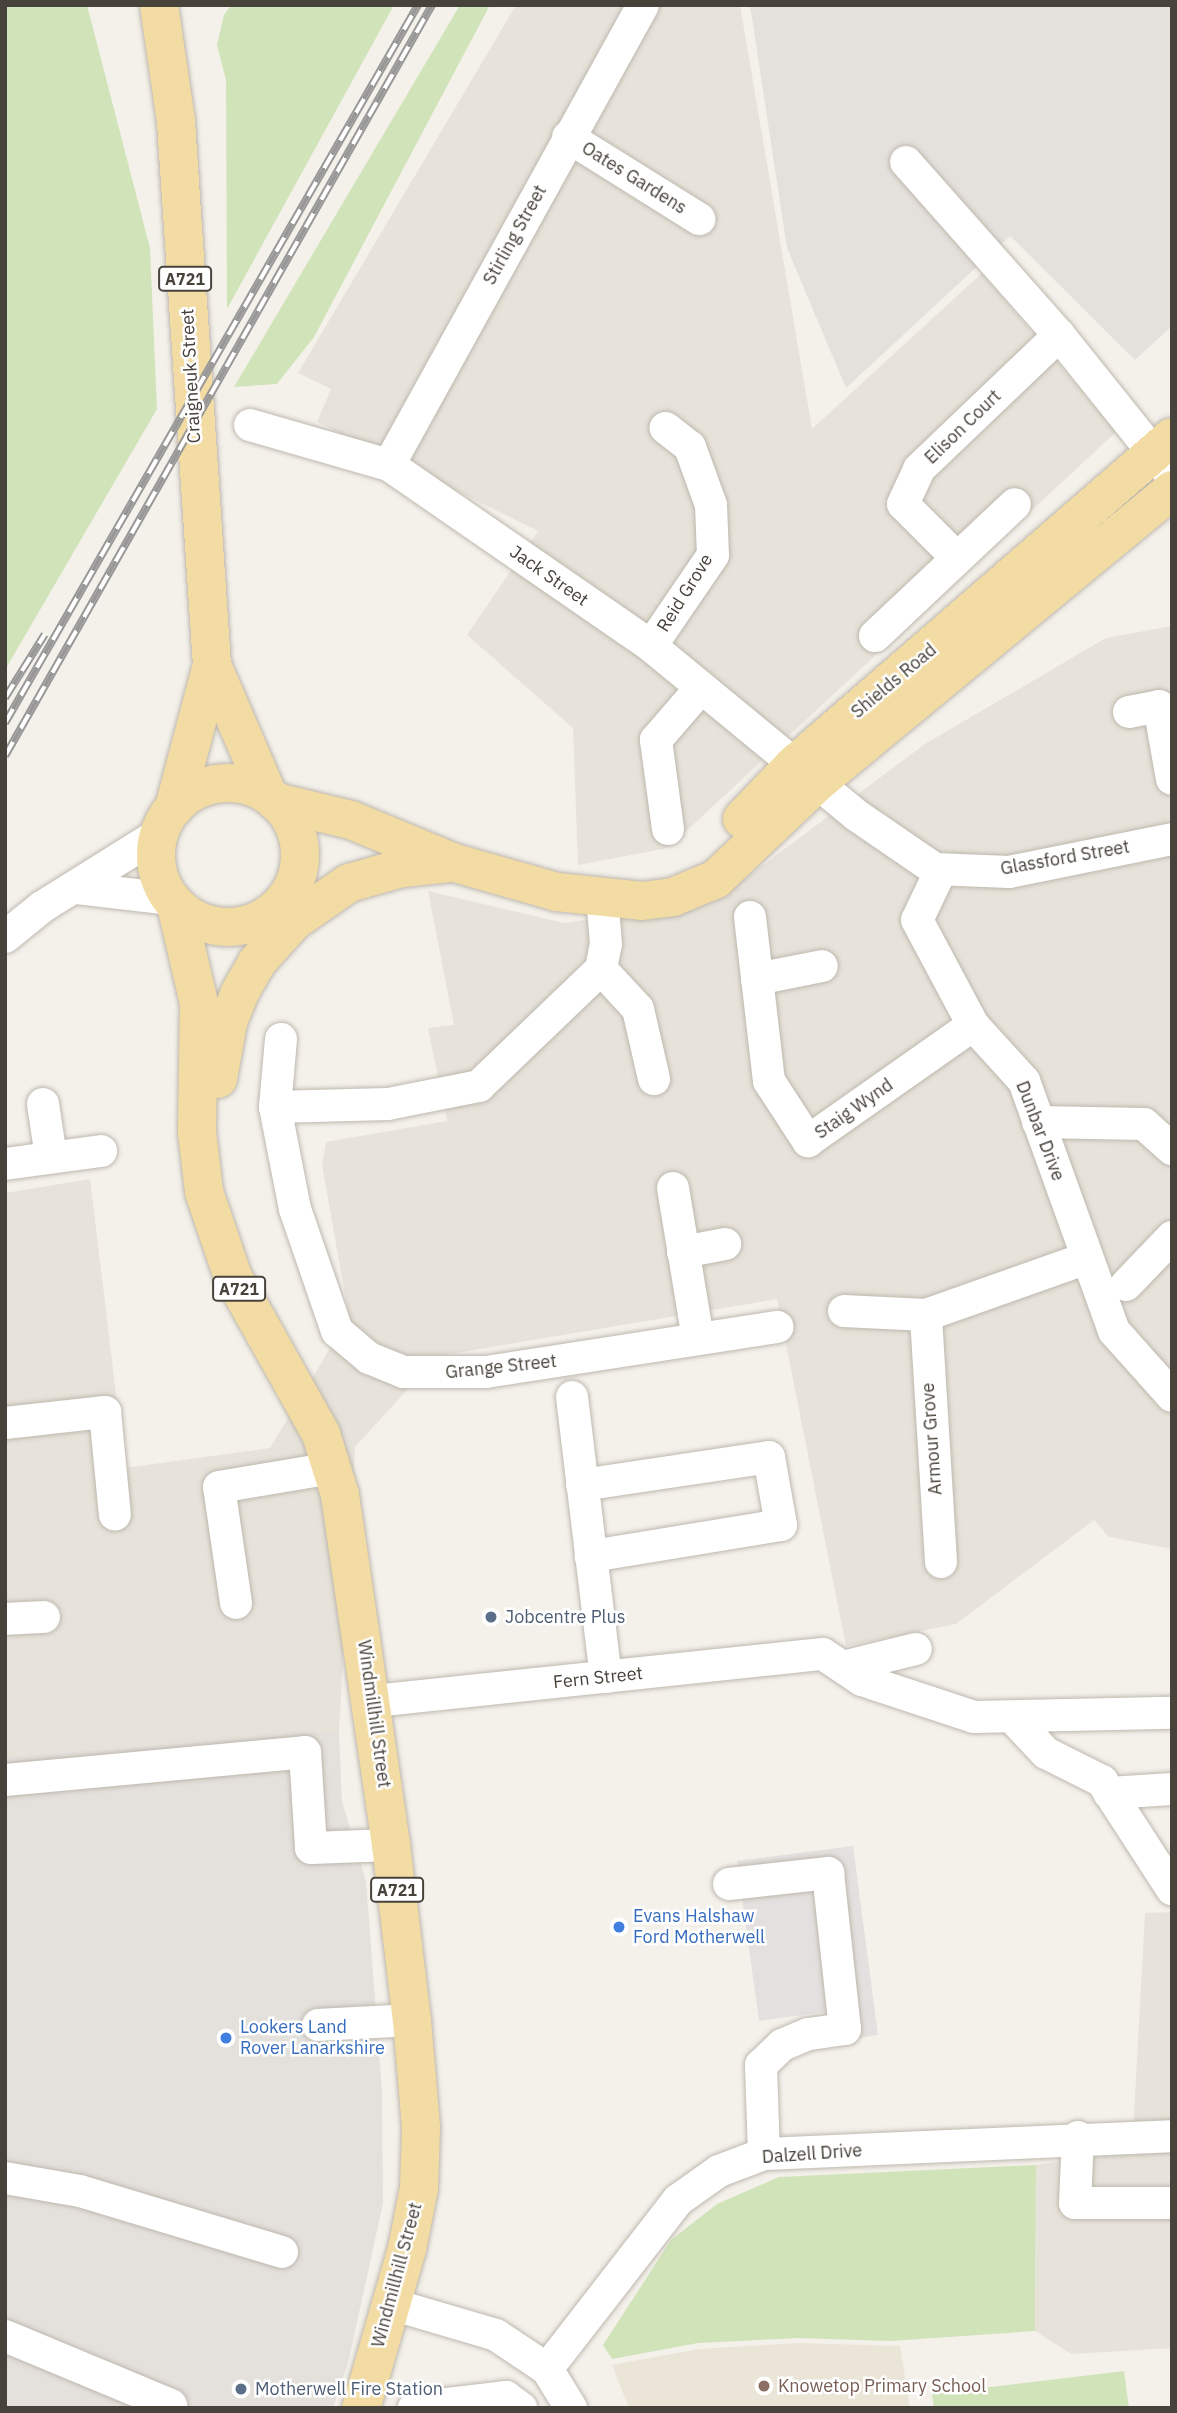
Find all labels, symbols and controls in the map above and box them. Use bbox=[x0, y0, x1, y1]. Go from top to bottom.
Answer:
street label: Oates Gardens bbox=[578, 137, 690, 219]
street label: Stirling Street bbox=[479, 181, 551, 289]
road number: A721 bbox=[157, 266, 213, 292]
street label: Craigneuk Street bbox=[177, 308, 205, 444]
street label: Elison Court bbox=[920, 385, 1006, 469]
street label: Jack Street bbox=[506, 541, 592, 611]
street label: Reid Grove bbox=[653, 550, 717, 636]
street label: Shields Road bbox=[847, 639, 941, 723]
street label: Glassford Street bbox=[999, 836, 1131, 880]
street label: Staig Wynd bbox=[811, 1074, 897, 1144]
street label: Dunbar Drive bbox=[1011, 1078, 1069, 1184]
road number: A721 bbox=[211, 1276, 267, 1302]
street label: Grange Street bbox=[444, 1350, 558, 1384]
street label: Armour Grove bbox=[917, 1382, 947, 1496]
place label: Jobcentre Plus bbox=[505, 1606, 626, 1628]
marker: Jobcentre Plus bbox=[483, 1609, 499, 1625]
street label: Windmillhill Street bbox=[353, 1639, 395, 1789]
street label: Fern Street bbox=[552, 1663, 644, 1693]
road number: A721 bbox=[369, 1878, 425, 1902]
place label: Evans Halshaw Ford Motherwell bbox=[633, 1906, 765, 1948]
marker: Evans Halshaw Ford Motherwell bbox=[611, 1919, 627, 1935]
place label: Lookers Land Rover Lanarkshire bbox=[240, 2017, 385, 2060]
marker: Lookers Land Rover Lanarkshire bbox=[218, 2030, 234, 2046]
street label: Dalzell Drive bbox=[761, 2140, 863, 2168]
street label: Windmillhill Street bbox=[367, 2200, 427, 2350]
place label: Knowetop Primary School bbox=[778, 2375, 986, 2397]
place label: Motherwell Fire Station bbox=[255, 2378, 443, 2400]
marker: Knowetop Primary School bbox=[756, 2378, 772, 2394]
marker: Motherwell Fire Station bbox=[233, 2381, 249, 2397]

